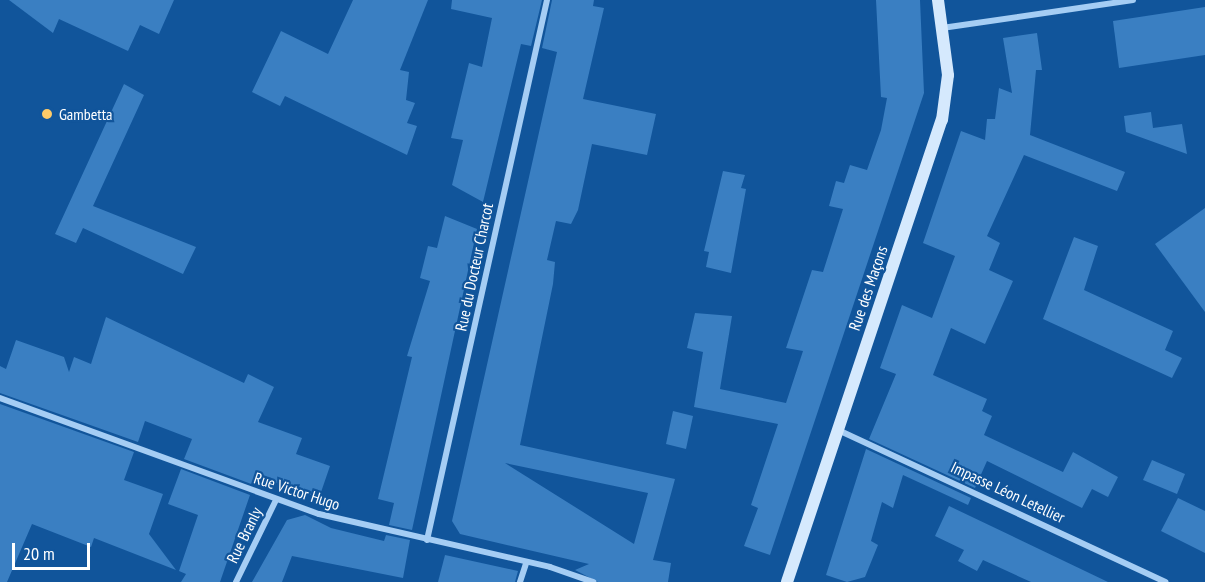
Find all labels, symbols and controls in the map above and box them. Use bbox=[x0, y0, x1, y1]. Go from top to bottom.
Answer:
place label: Gambetta bbox=[59, 104, 112, 124]
marker: Gambetta bbox=[40, 107, 54, 121]
street label: Rue du Docteur Charcot bbox=[451, 201, 497, 333]
street label: Rue des Maçons bbox=[845, 243, 891, 333]
street label: Impasse Léon Letellier bbox=[948, 457, 1068, 527]
street label: Rue Victor Hugo bbox=[251, 468, 343, 514]
street label: Rue Branly bbox=[222, 504, 266, 566]
scale bar bbox=[15, 531, 93, 569]
text: 20 m bbox=[23, 542, 55, 565]

